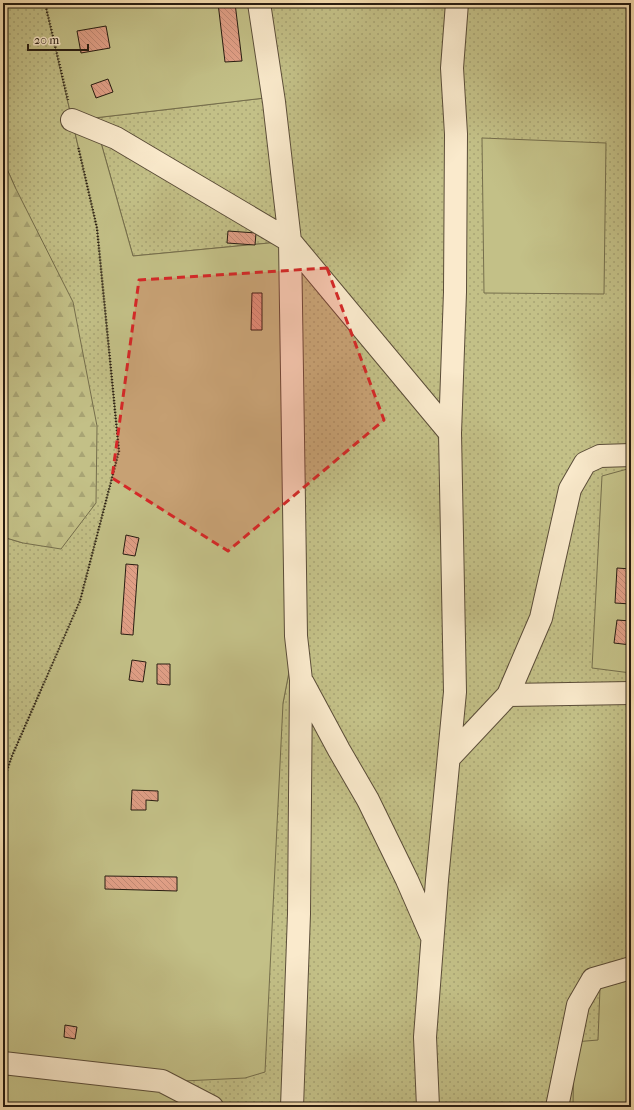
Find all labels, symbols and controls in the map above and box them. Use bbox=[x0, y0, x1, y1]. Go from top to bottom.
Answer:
scale bar bbox=[28, 26, 88, 52]
text: 20 m bbox=[34, 33, 59, 47]

